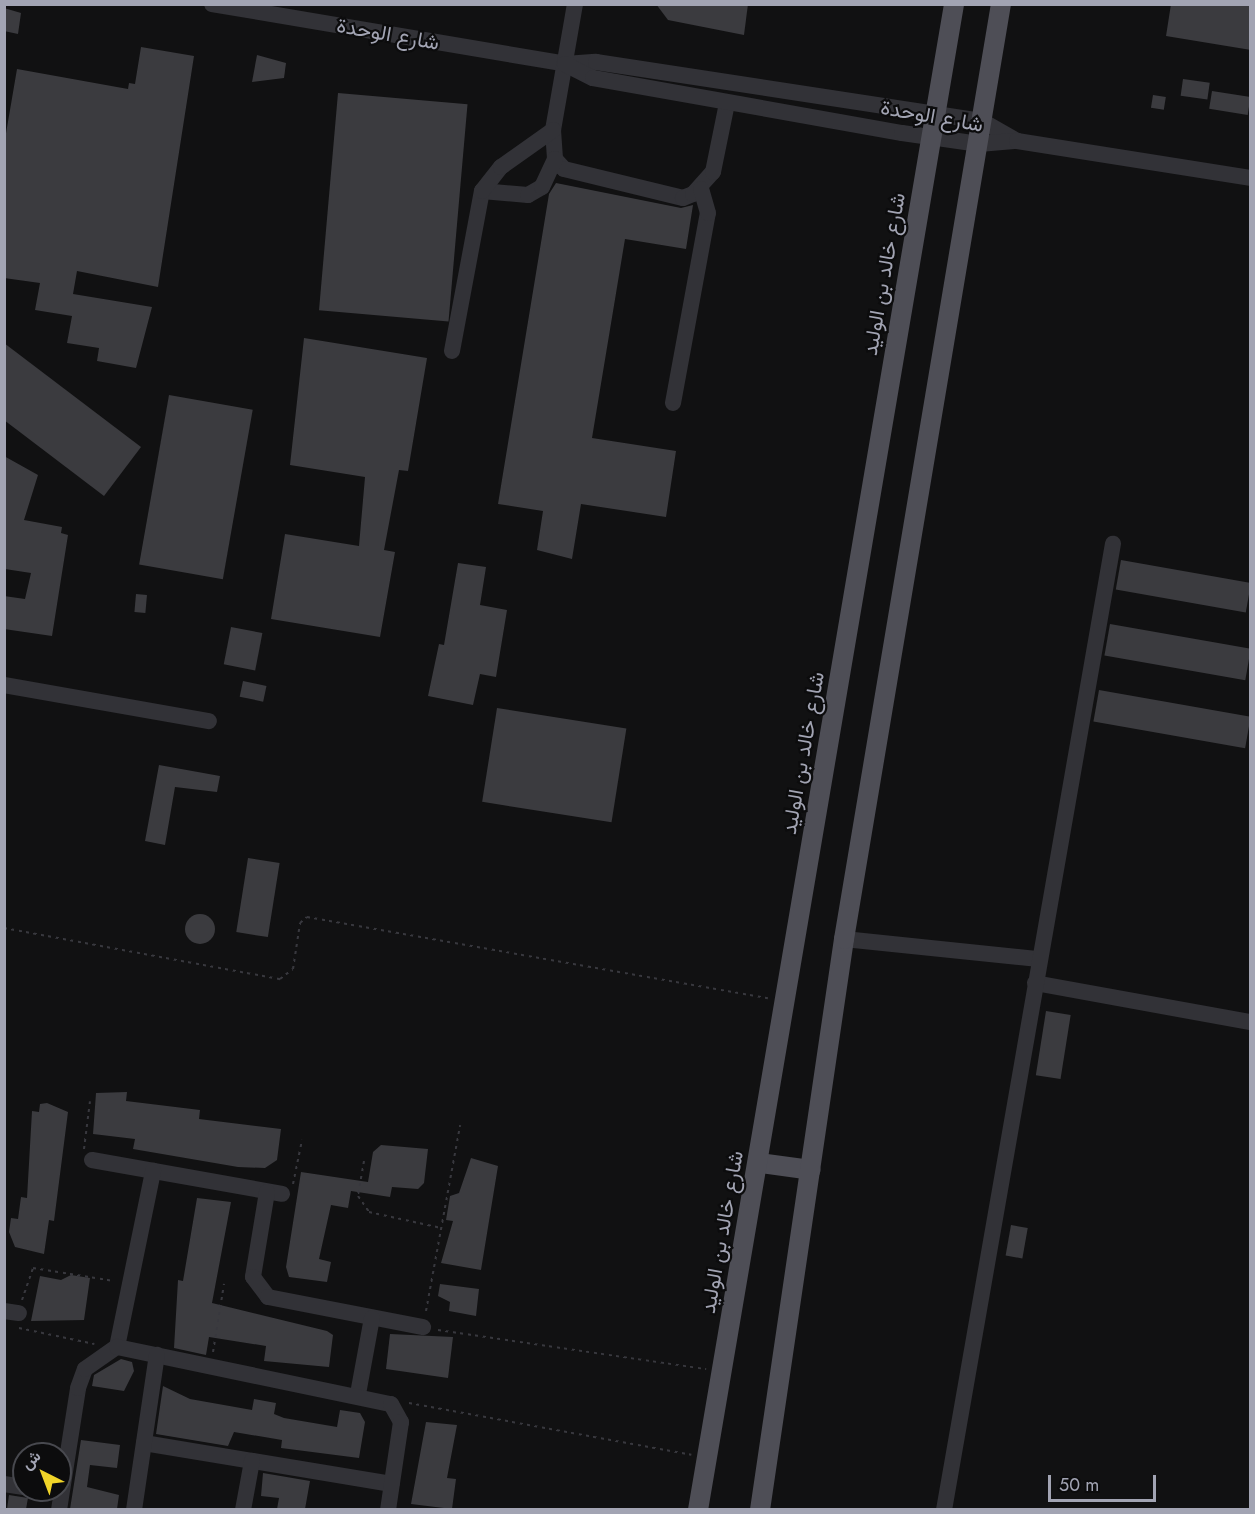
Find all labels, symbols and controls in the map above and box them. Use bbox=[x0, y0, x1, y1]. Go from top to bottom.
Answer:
street label: شارع الوحدة bbox=[335, 13, 441, 55]
street label: شارع الوحدة bbox=[879, 95, 985, 137]
street label: شارع خالد بن الوليد bbox=[857, 191, 911, 357]
street label: شارع خالد بن الوليد bbox=[776, 670, 830, 836]
street label: شارع خالد بن الوليد bbox=[695, 1149, 749, 1315]
north arrow bbox=[12, 1442, 72, 1502]
text: ش bbox=[16, 1445, 46, 1475]
scale bar bbox=[1051, 1463, 1159, 1501]
text: 50 m bbox=[1059, 1472, 1099, 1498]

